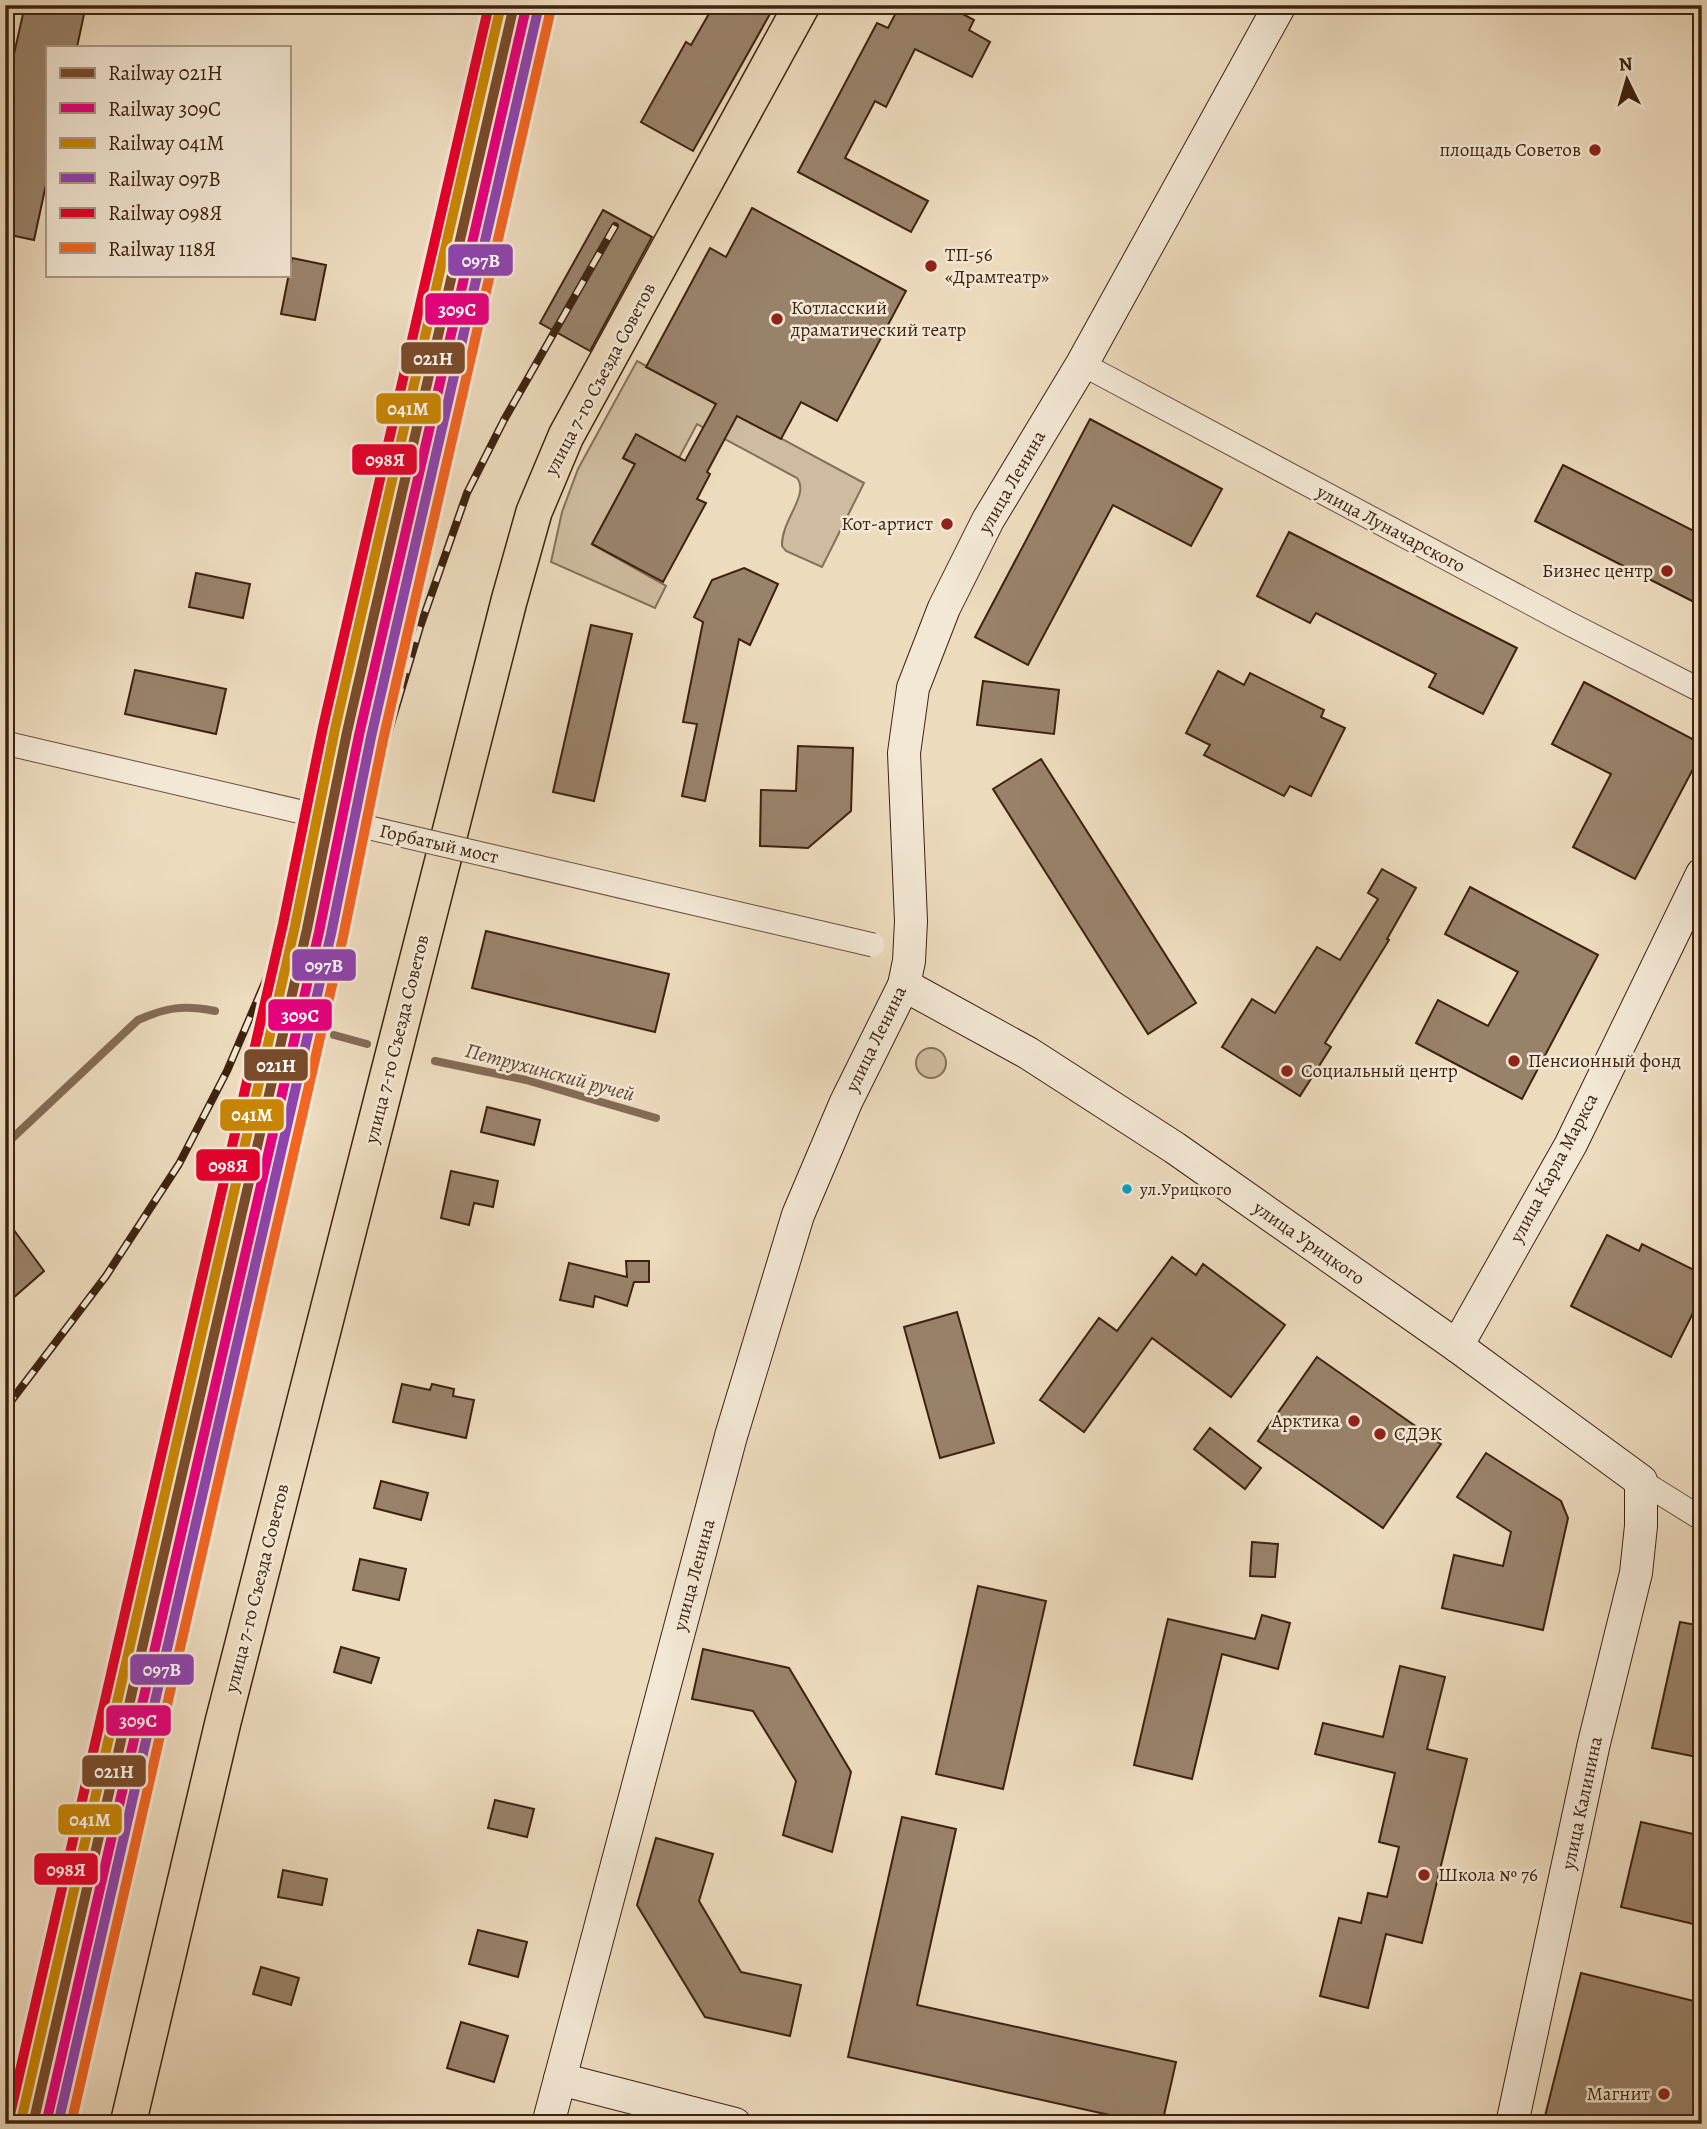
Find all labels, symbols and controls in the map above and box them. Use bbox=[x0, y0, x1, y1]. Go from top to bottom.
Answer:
legend bbox=[46, 46, 290, 276]
north arrow bbox=[1592, 46, 1662, 116]
text: N bbox=[1618, 50, 1634, 78]
text: Railway 021Н bbox=[108, 59, 223, 87]
text: Railway 309С bbox=[108, 95, 221, 123]
text: Railway 041М bbox=[108, 129, 224, 157]
place label: площадь Советов bbox=[1439, 137, 1581, 163]
marker: площадь Советов bbox=[1587, 142, 1603, 158]
text: Railway 097В bbox=[108, 165, 221, 193]
text: Railway 098Я bbox=[108, 199, 222, 227]
text: Railway 118Я bbox=[108, 235, 216, 263]
place label: ТП-56 «Драмтеатр» bbox=[945, 242, 1049, 290]
line badge: 097В bbox=[447, 243, 514, 277]
text: 097В bbox=[462, 248, 500, 274]
marker: ТП-56 «Драмтеатр» bbox=[923, 258, 939, 274]
street label: улица 7-го Съезда Советов bbox=[538, 278, 662, 481]
line badge: 309С bbox=[424, 292, 490, 326]
place label: Котласский драматический театр bbox=[790, 295, 966, 343]
text: 309С bbox=[438, 297, 476, 323]
marker: Котласский драматический театр bbox=[769, 311, 785, 327]
line badge: 021Н bbox=[400, 341, 466, 375]
text: 021Н bbox=[413, 346, 453, 372]
line badge: 041М bbox=[375, 392, 442, 425]
text: 041М bbox=[387, 396, 429, 422]
street label: улица Ленина bbox=[972, 426, 1052, 539]
line badge: 098Я bbox=[351, 443, 418, 476]
text: 098Я bbox=[365, 447, 405, 473]
street label: улица Луначарского bbox=[1311, 478, 1470, 579]
place label: Кот-артист bbox=[841, 511, 934, 537]
marker: Кот-артист bbox=[939, 516, 955, 532]
place label: Бизнес центр bbox=[1542, 558, 1653, 584]
marker: Бизнес центр bbox=[1659, 563, 1675, 579]
street label: Горбатый мост bbox=[377, 818, 502, 870]
street label: улица 7-го Съезда Советов bbox=[358, 932, 436, 1147]
line badge: 097В bbox=[291, 948, 357, 982]
text: 097В bbox=[305, 953, 343, 979]
street label: улица Ленина bbox=[839, 981, 913, 1097]
line badge: 309С bbox=[267, 998, 333, 1032]
text: 309С bbox=[281, 1003, 319, 1029]
water label: Петрухинский ручей bbox=[462, 1036, 638, 1108]
line badge: 021Н bbox=[243, 1048, 309, 1082]
place label: Пенсионный фонд bbox=[1528, 1048, 1681, 1074]
text: 021Н bbox=[256, 1053, 296, 1079]
marker: Пенсионный фонд bbox=[1506, 1053, 1522, 1069]
place label: Социальный центр bbox=[1301, 1058, 1458, 1084]
marker: Социальный центр bbox=[1279, 1063, 1295, 1079]
street label: улица Карла Маркса bbox=[1503, 1088, 1605, 1248]
line badge: 041М bbox=[219, 1098, 285, 1132]
text: 041М bbox=[231, 1102, 273, 1128]
line badge: 098Я bbox=[195, 1148, 261, 1182]
text: 098Я bbox=[208, 1153, 248, 1179]
place label: ул.Урицкого bbox=[1139, 1178, 1232, 1201]
marker: ул.Урицкого bbox=[1120, 1182, 1134, 1196]
street label: улица Урицкого bbox=[1247, 1194, 1370, 1291]
place label: Арктика bbox=[1271, 1408, 1340, 1434]
marker: Арктика bbox=[1346, 1413, 1362, 1429]
place label: СДЭК bbox=[1394, 1421, 1442, 1447]
marker: СДЭК bbox=[1372, 1426, 1388, 1442]
street label: улица 7-го Съезда Советов bbox=[218, 1481, 296, 1696]
street label: улица Ленина bbox=[666, 1516, 721, 1635]
line badge: 097В bbox=[129, 1653, 195, 1686]
text: 097В bbox=[143, 1657, 181, 1683]
line badge: 309С bbox=[105, 1704, 172, 1737]
text: 309С bbox=[119, 1708, 157, 1734]
street label: улица Калинина bbox=[1555, 1734, 1609, 1873]
line badge: 021Н bbox=[81, 1754, 147, 1788]
text: 021Н bbox=[94, 1759, 134, 1785]
line badge: 041М bbox=[57, 1803, 123, 1836]
text: 041М bbox=[69, 1807, 111, 1833]
line badge: 098Я bbox=[33, 1852, 99, 1886]
text: 098Я bbox=[46, 1857, 86, 1883]
place label: Школа № 76 bbox=[1438, 1862, 1538, 1888]
marker: Школа № 76 bbox=[1416, 1867, 1432, 1883]
place label: Магнит bbox=[1587, 2081, 1651, 2107]
marker: Магнит bbox=[1656, 2086, 1672, 2102]

